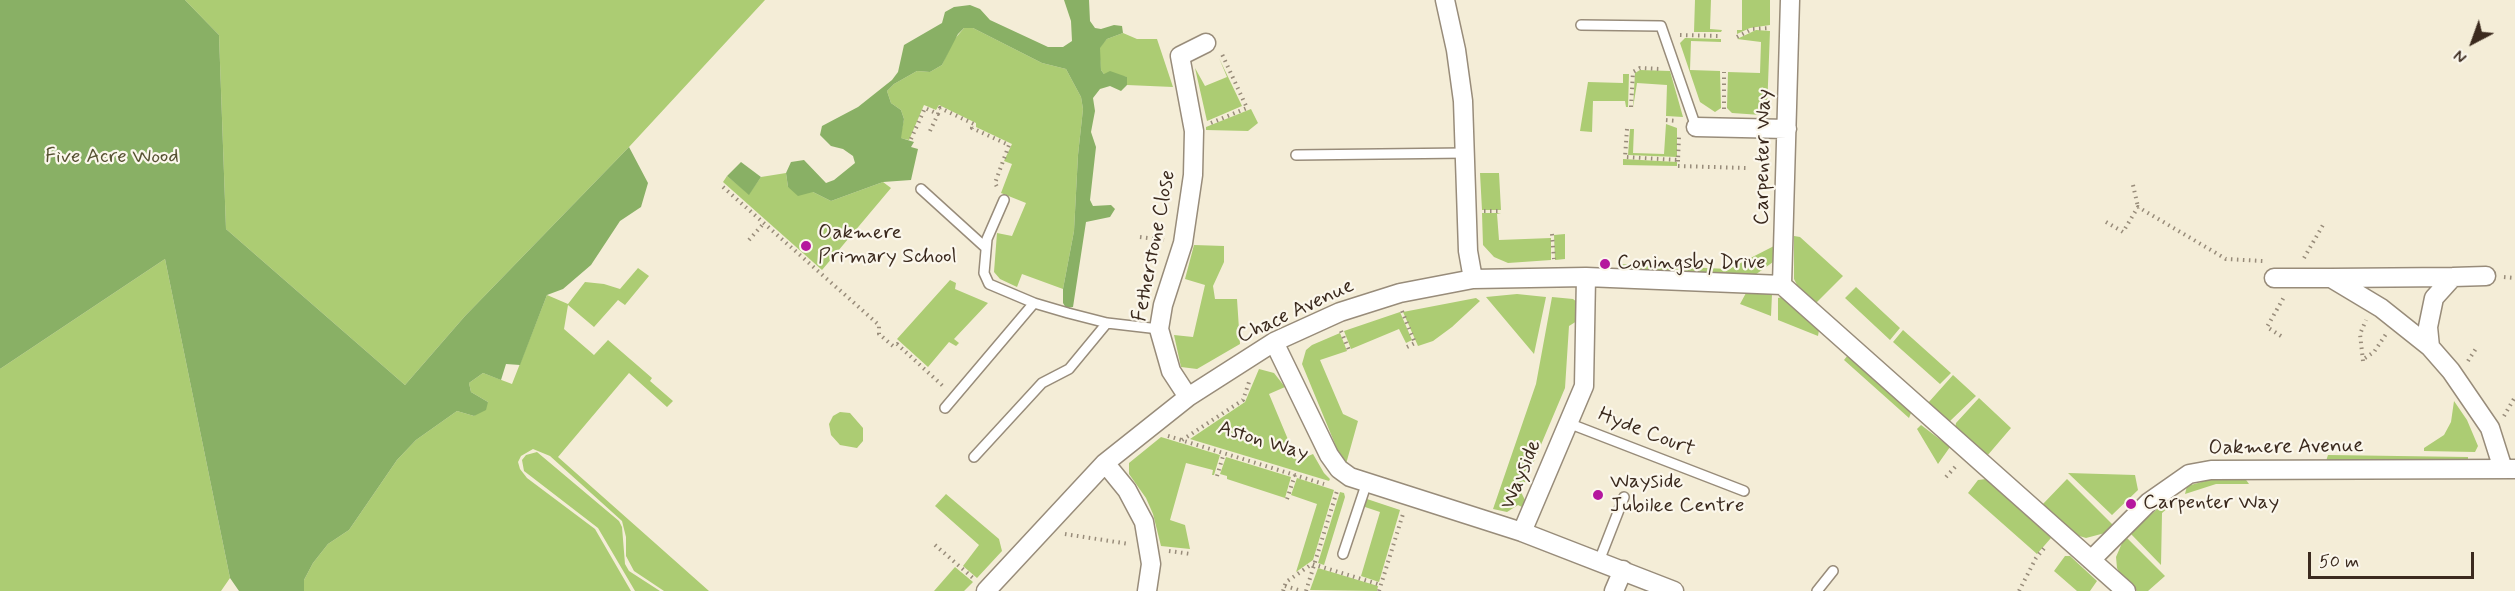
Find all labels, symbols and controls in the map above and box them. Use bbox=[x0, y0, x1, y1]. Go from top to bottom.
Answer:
north arrow bbox=[2443, 12, 2503, 72]
text: N bbox=[2450, 45, 2472, 67]
street label: Carpenter Way bbox=[1750, 89, 1778, 225]
park label: Five Acre Wood bbox=[45, 145, 179, 171]
street label: Fetherstone Close bbox=[1128, 168, 1182, 324]
place label: Oakmere Primary School bbox=[818, 221, 957, 271]
marker: Oakmere Primary School bbox=[799, 239, 813, 253]
place label: Coningsby Drive bbox=[1617, 251, 1766, 277]
marker: Coningsby Drive bbox=[1598, 257, 1612, 271]
street label: Chace Avenue bbox=[1234, 274, 1358, 350]
street label: Hyde Court bbox=[1594, 403, 1698, 463]
street label: Aston Way bbox=[1215, 416, 1311, 468]
street label: Oakmere Avenue bbox=[2208, 434, 2364, 462]
street label: Wayside bbox=[1496, 436, 1548, 514]
place label: Wayside Jubilee Centre bbox=[1610, 470, 1744, 520]
marker: Wayside Jubilee Centre bbox=[1591, 488, 1605, 502]
place label: Carpenter Way bbox=[2143, 491, 2279, 517]
marker: Carpenter Way bbox=[2124, 497, 2138, 511]
scale bar bbox=[2311, 540, 2478, 578]
text: 50 m bbox=[2319, 550, 2359, 574]

